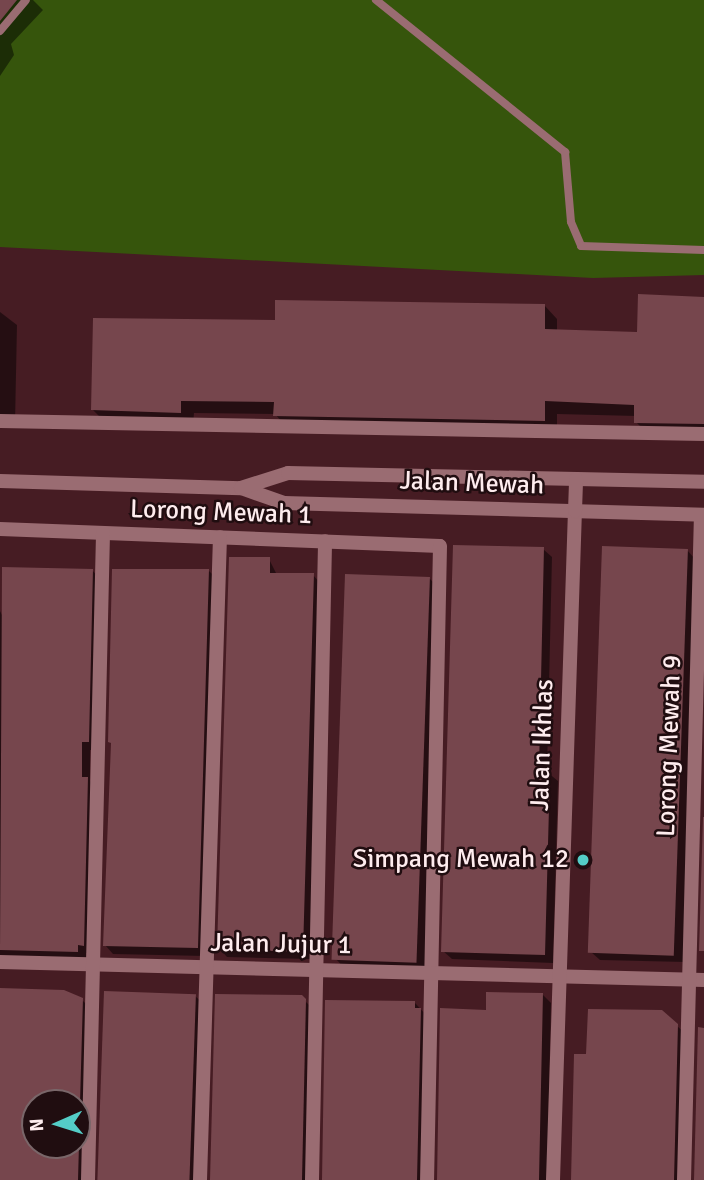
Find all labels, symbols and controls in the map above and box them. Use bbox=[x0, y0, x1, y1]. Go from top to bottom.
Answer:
street label: Jalan Mewah bbox=[399, 466, 545, 502]
street label: Lorong Mewah 1 bbox=[130, 494, 312, 532]
street label: Lorong Mewah 9 bbox=[651, 655, 689, 837]
street label: Jalan Ikhlas bbox=[525, 679, 561, 811]
place label: Simpang Mewah 12 bbox=[353, 844, 569, 876]
marker: Simpang Mewah 12 bbox=[575, 852, 591, 868]
street label: Jalan Jujur 1 bbox=[210, 928, 352, 962]
north arrow bbox=[21, 1089, 91, 1159]
text: N bbox=[25, 1118, 49, 1132]

